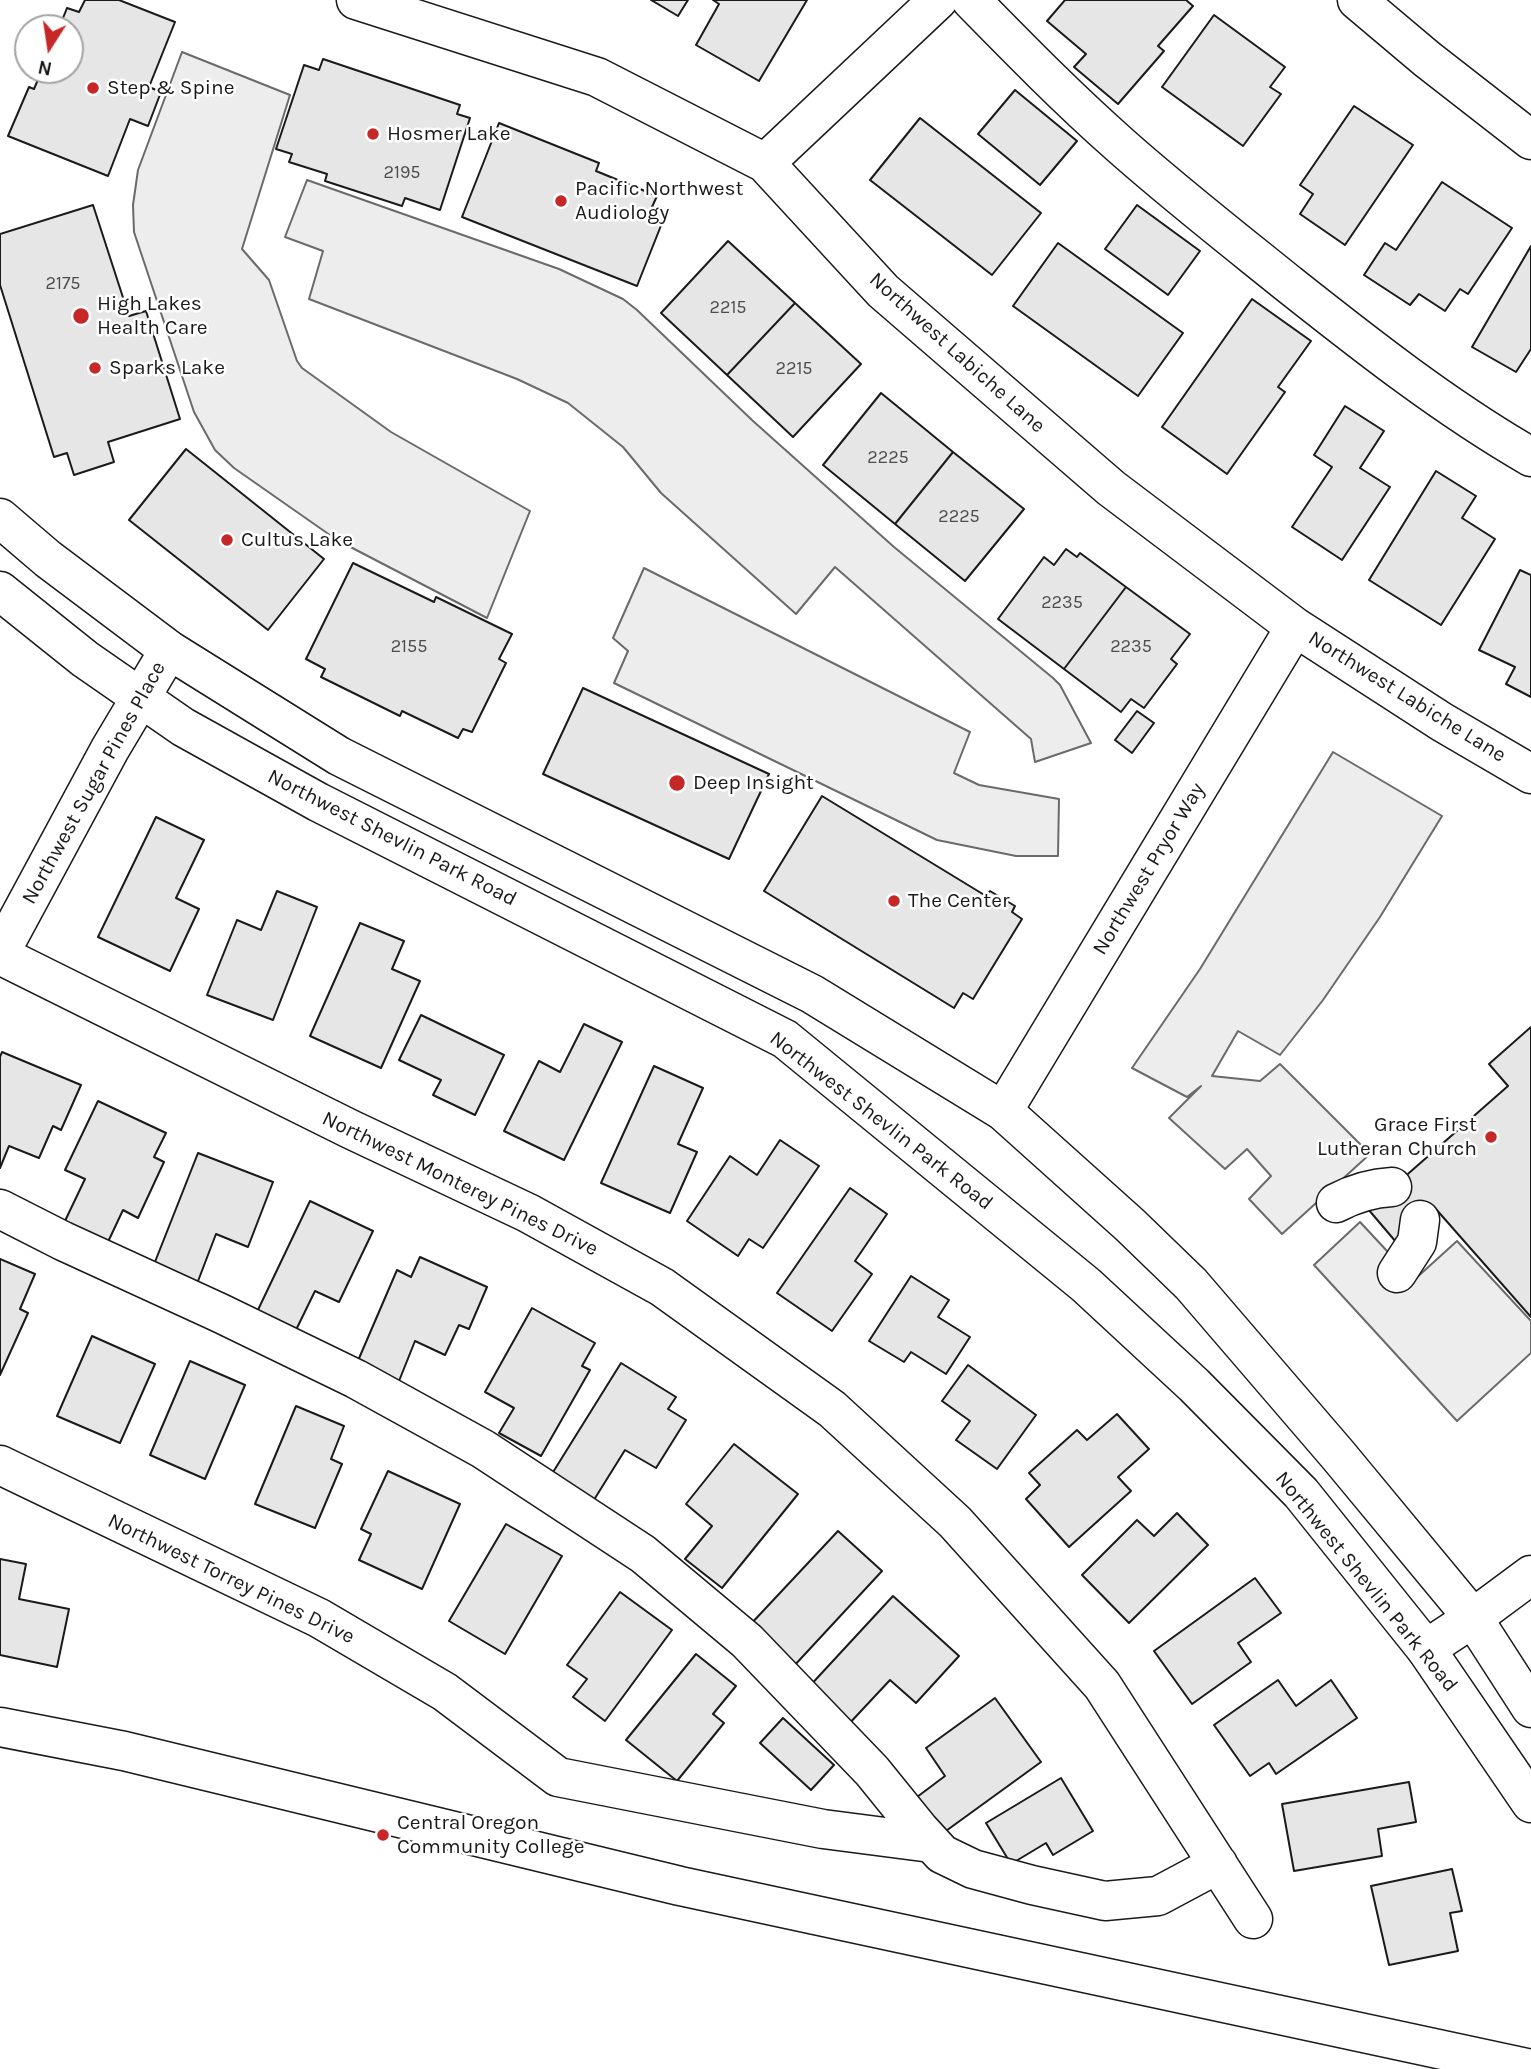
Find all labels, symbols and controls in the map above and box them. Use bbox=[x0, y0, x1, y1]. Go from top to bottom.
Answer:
north arrow bbox=[14, 14, 84, 84]
text: N bbox=[36, 55, 54, 80]
place label: Step & Spine bbox=[107, 75, 235, 101]
marker: Step & Spine bbox=[85, 80, 101, 96]
place label: Hosmer Lake bbox=[387, 121, 511, 147]
marker: Hosmer Lake bbox=[365, 126, 381, 142]
house number: 2195 bbox=[384, 162, 420, 184]
place label: Pacific Northwest Audiology bbox=[575, 176, 743, 226]
marker: Pacific Northwest Audiology bbox=[553, 193, 569, 209]
street label: Northwest Labiche Lane bbox=[864, 267, 1050, 439]
house number: 2175 bbox=[46, 273, 80, 295]
place label: High Lakes Health Care bbox=[97, 291, 208, 341]
house number: 2215 bbox=[710, 297, 746, 319]
marker: High Lakes Health Care bbox=[71, 306, 91, 326]
place label: Sparks Lake bbox=[109, 355, 225, 381]
house number: 2215 bbox=[776, 358, 812, 380]
marker: Sparks Lake bbox=[87, 360, 103, 376]
house number: 2225 bbox=[867, 447, 909, 469]
house number: 2225 bbox=[938, 506, 980, 528]
place label: Cultus Lake bbox=[241, 527, 353, 553]
marker: Cultus Lake bbox=[219, 532, 235, 548]
house number: 2235 bbox=[1041, 592, 1083, 614]
street label: Northwest Labiche Lane bbox=[1304, 626, 1510, 768]
house number: 2155 bbox=[391, 636, 427, 658]
house number: 2235 bbox=[1110, 636, 1152, 658]
street label: Northwest Sugar Pines Place bbox=[17, 657, 171, 909]
street label: Northwest Shevlin Park Road bbox=[263, 764, 521, 912]
place label: Deep Insight bbox=[693, 770, 814, 796]
marker: Deep Insight bbox=[667, 773, 687, 793]
street label: Northwest Pryor Way bbox=[1088, 778, 1210, 960]
place label: The Center bbox=[908, 888, 1010, 914]
marker: The Center bbox=[886, 893, 902, 909]
street label: Northwest Shevlin Park Road bbox=[764, 1026, 998, 1216]
street label: Northwest Monterey Pines Drive bbox=[318, 1106, 602, 1262]
place label: Grace First Lutheran Church bbox=[1317, 1112, 1477, 1162]
marker: Grace First Lutheran Church bbox=[1483, 1129, 1499, 1145]
street label: Northwest Shevlin Park Road bbox=[1269, 1467, 1463, 1697]
street label: Northwest Torrey Pines Drive bbox=[104, 1508, 358, 1650]
place label: Central Oregon Community College bbox=[397, 1810, 584, 1860]
marker: Central Oregon Community College bbox=[375, 1827, 391, 1843]

